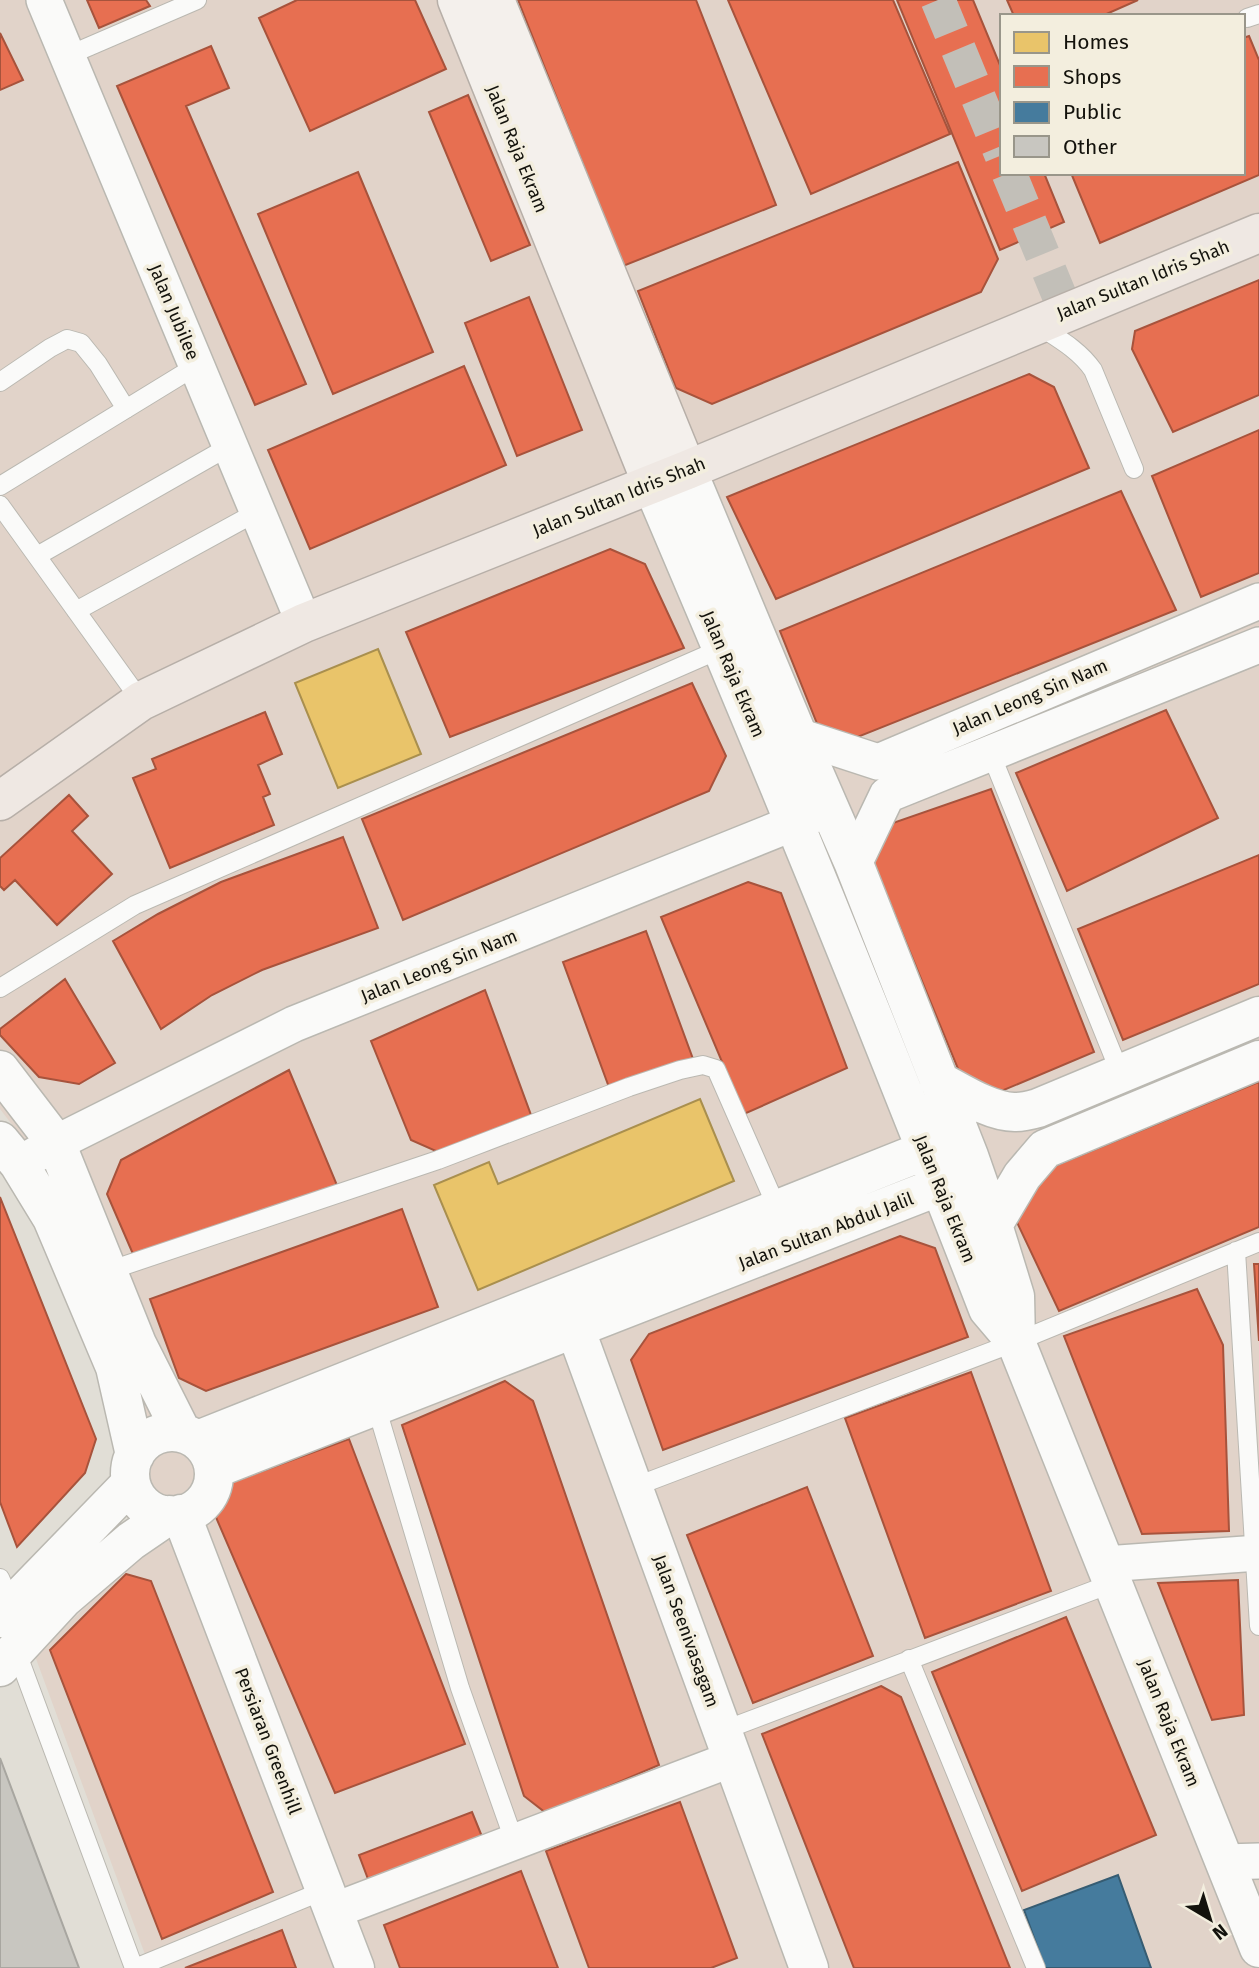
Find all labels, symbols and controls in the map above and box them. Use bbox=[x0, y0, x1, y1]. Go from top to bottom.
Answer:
legend bbox=[1000, 14, 1245, 175]
text: Homes bbox=[1063, 29, 1129, 55]
text: Shops bbox=[1063, 64, 1121, 90]
street label: Jalan Raja Ekram bbox=[481, 82, 553, 216]
text: Public bbox=[1063, 99, 1121, 125]
text: Other bbox=[1063, 134, 1117, 160]
street label: Jalan Sultan Idris Shah bbox=[1053, 235, 1233, 325]
street label: Jalan Jubilee bbox=[144, 261, 204, 363]
street label: Jalan Sultan Idris Shah bbox=[529, 452, 709, 542]
street label: Jalan Raja Ekram bbox=[696, 607, 770, 741]
street label: Jalan Leong Sin Nam bbox=[949, 654, 1111, 740]
street label: Jalan Leong Sin Nam bbox=[358, 925, 520, 1007]
street label: Jalan Raja Ekram bbox=[909, 1132, 981, 1266]
street label: Jalan Sultan Abdul Jalil bbox=[735, 1188, 917, 1274]
street label: Jalan Seenivasagam bbox=[648, 1552, 724, 1710]
street label: Jalan Raja Ekram bbox=[1133, 1656, 1205, 1790]
street label: Persiaran Greenhill bbox=[230, 1665, 306, 1817]
north arrow bbox=[1175, 1884, 1245, 1954]
text: N bbox=[1208, 1919, 1232, 1945]

